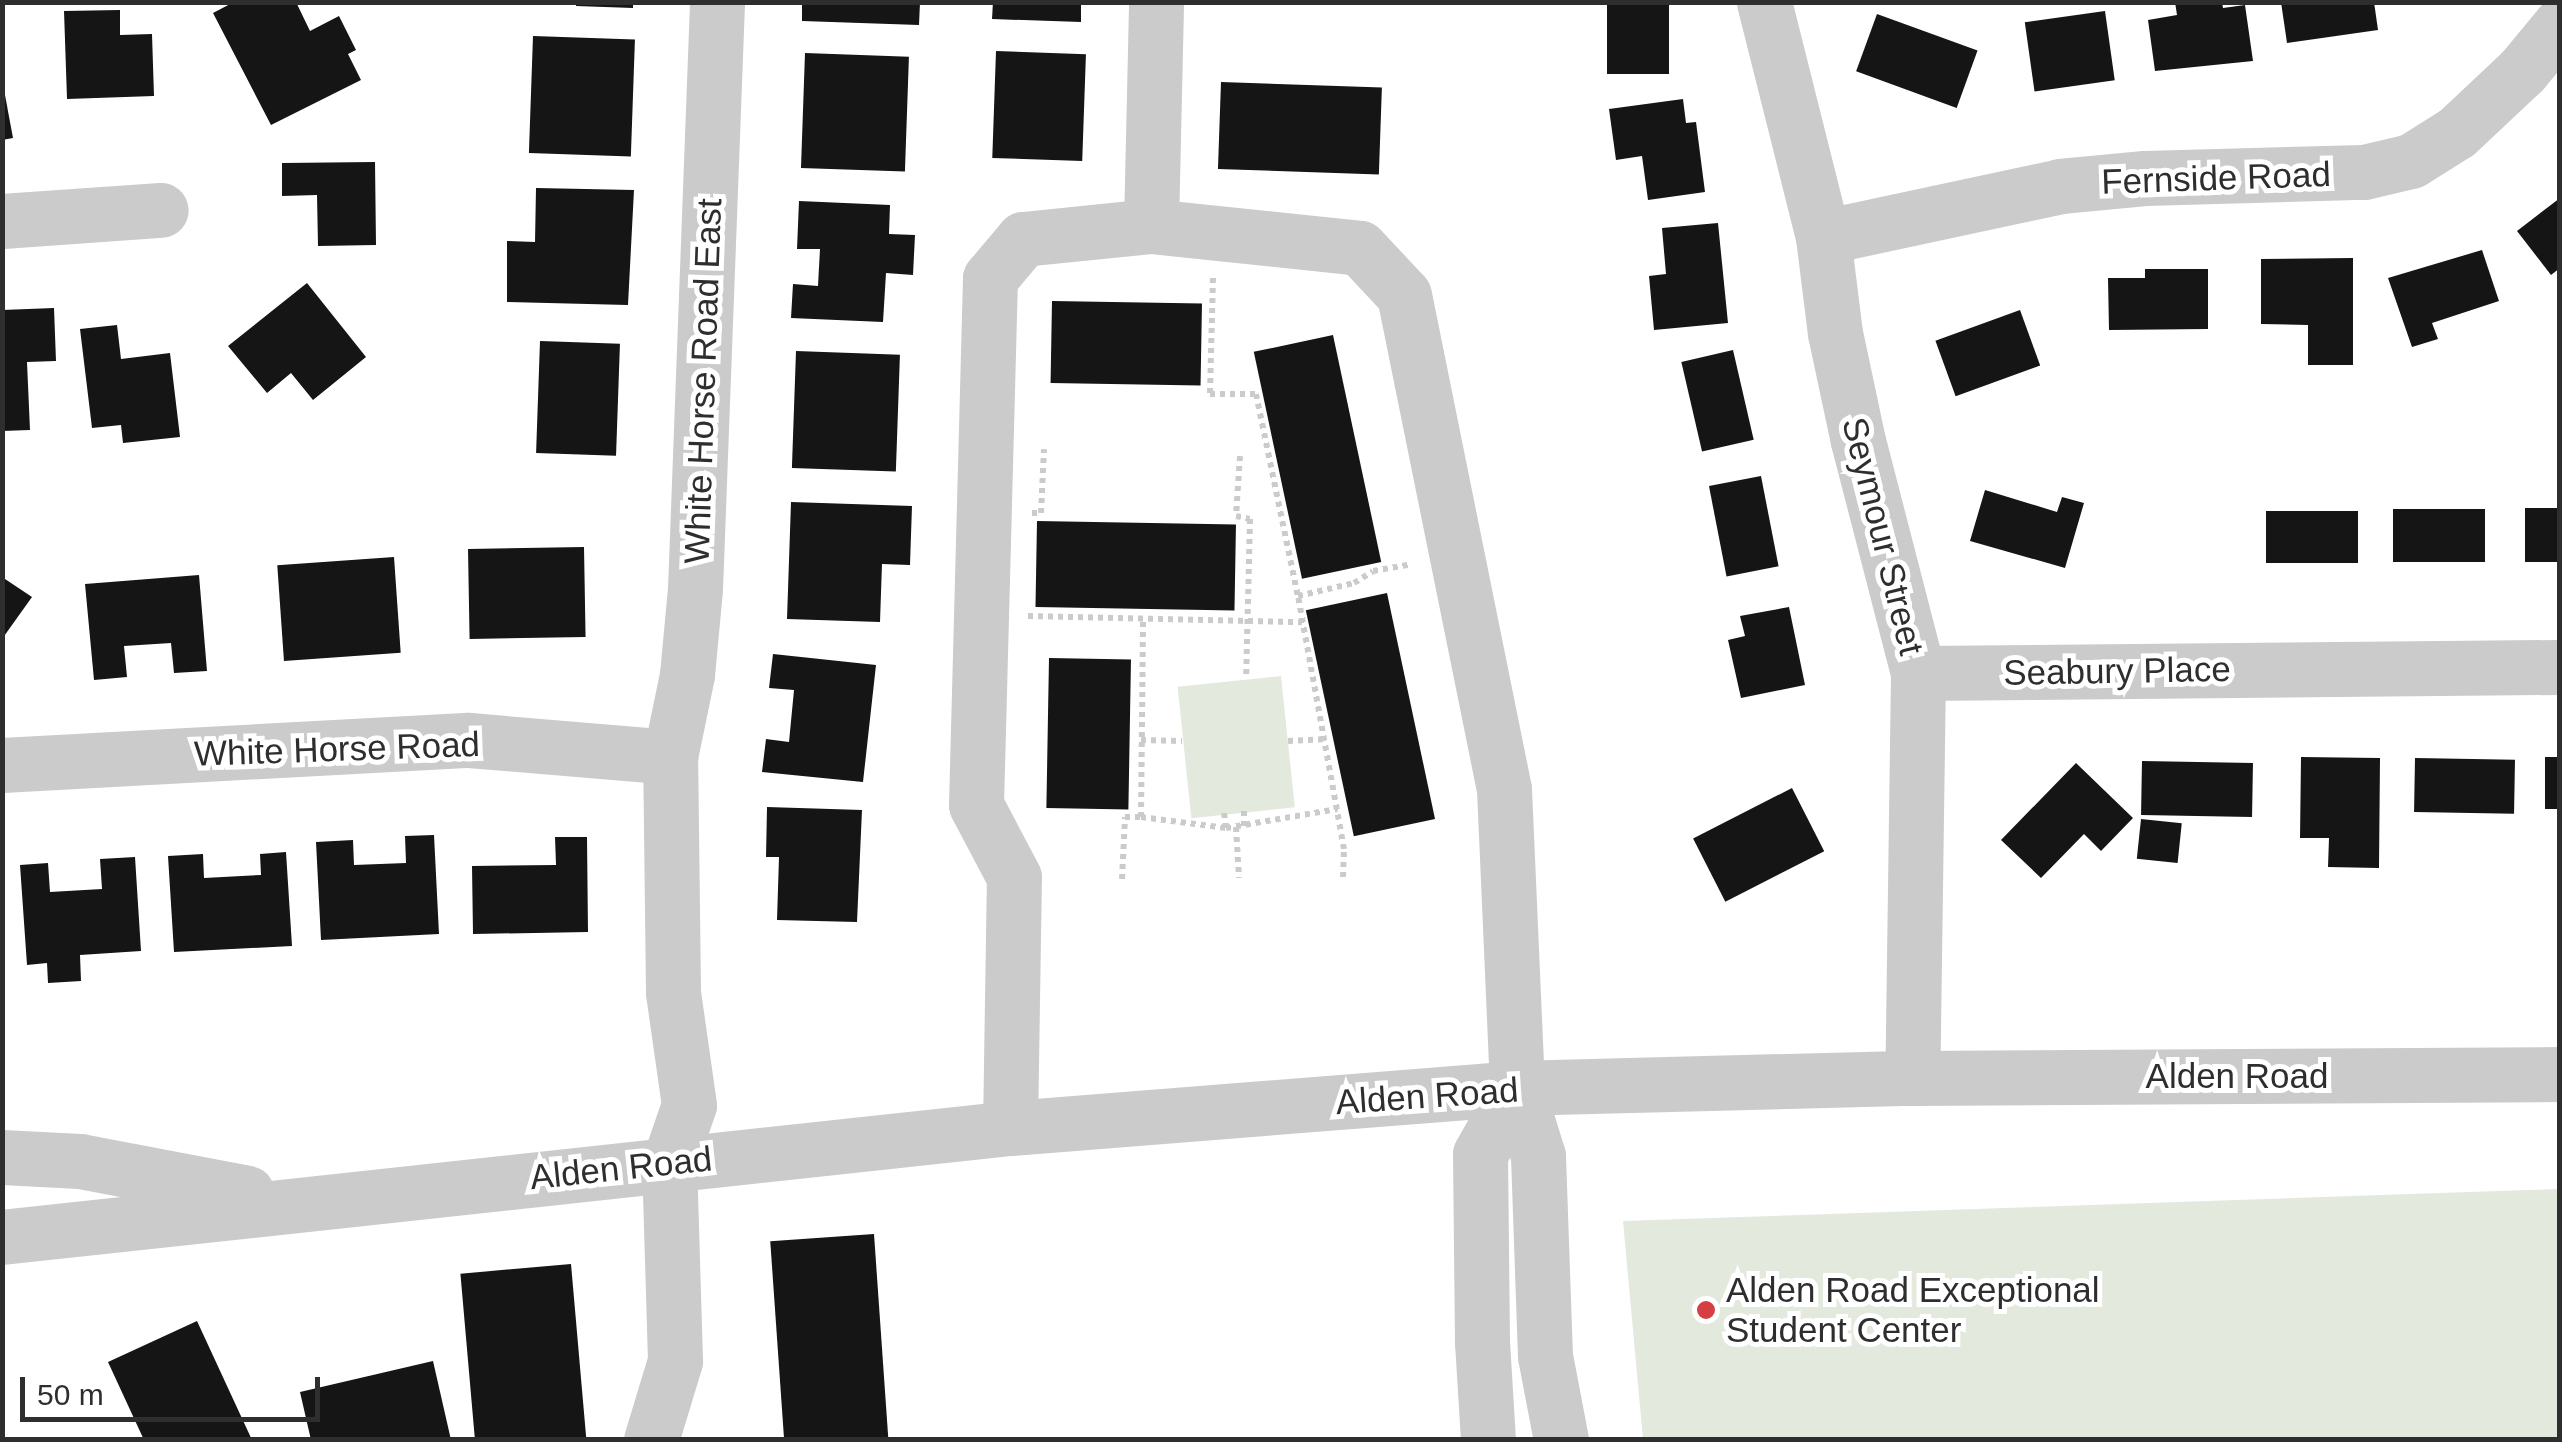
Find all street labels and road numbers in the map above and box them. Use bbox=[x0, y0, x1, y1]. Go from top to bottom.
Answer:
street label: Fernside Road bbox=[2101, 153, 2331, 203]
street label: White Horse Road East bbox=[676, 198, 730, 564]
street label: Seymour Street bbox=[1833, 413, 1933, 659]
street label: Seabury Place bbox=[2003, 648, 2231, 694]
street label: White Horse Road bbox=[193, 723, 481, 775]
street label: Alden Road bbox=[2146, 1055, 2328, 1097]
street label: Alden Road bbox=[1334, 1069, 1520, 1123]
street label: Alden Road bbox=[528, 1138, 714, 1198]

